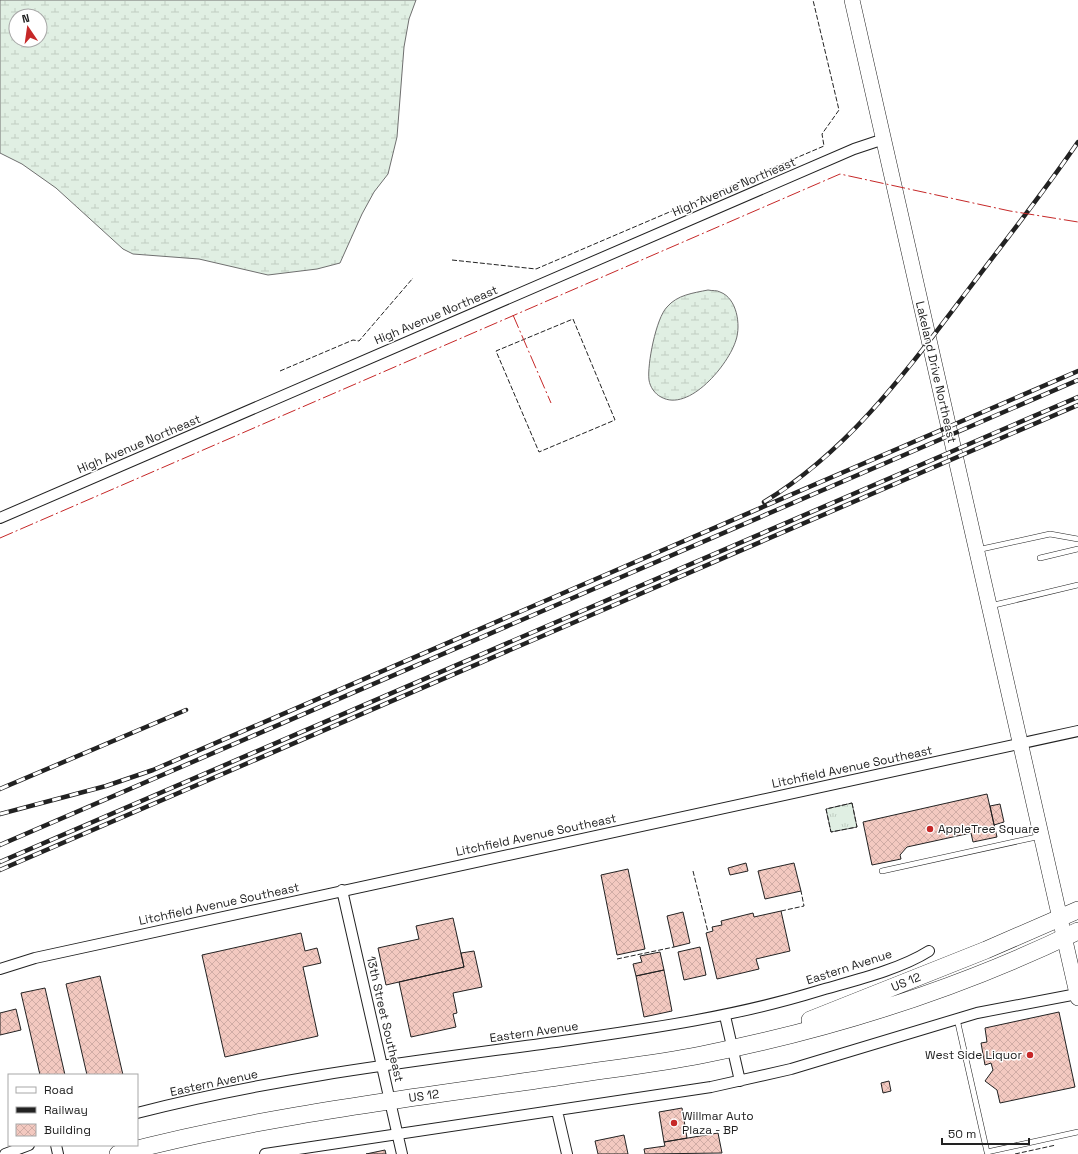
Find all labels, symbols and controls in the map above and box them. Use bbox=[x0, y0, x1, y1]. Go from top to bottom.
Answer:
north arrow bbox=[8, 8, 48, 48]
text: N bbox=[21, 11, 31, 26]
street label: High Avenue Northeast bbox=[670, 154, 798, 220]
street label: High Avenue Northeast bbox=[372, 282, 500, 348]
street label: Lakeland Drive Northeast bbox=[912, 300, 960, 444]
street label: High Avenue Northeast bbox=[75, 411, 203, 477]
street label: Litchfield Avenue Southeast bbox=[770, 742, 934, 792]
street label: Litchfield Avenue Southeast bbox=[454, 810, 618, 860]
place label: AppleTree Square bbox=[938, 821, 1040, 837]
marker: AppleTree Square bbox=[925, 824, 935, 834]
street label: Litchfield Avenue Southeast bbox=[137, 879, 301, 929]
street label: Eastern Avenue bbox=[804, 946, 894, 988]
street label: 13th Street Southeast bbox=[363, 955, 407, 1083]
street label: US 12 bbox=[889, 969, 923, 995]
street label: Eastern Avenue bbox=[489, 1018, 579, 1046]
place label: West Side Liquor bbox=[925, 1047, 1022, 1063]
marker: West Side Liquor bbox=[1025, 1050, 1035, 1060]
street label: Eastern Avenue bbox=[169, 1066, 259, 1100]
legend bbox=[8, 1074, 138, 1146]
text: Road bbox=[44, 1082, 73, 1098]
street label: US 12 bbox=[408, 1086, 440, 1106]
text: Railway bbox=[44, 1102, 88, 1118]
place label: Willmar Auto Plaza - BP bbox=[682, 1108, 754, 1138]
marker: Willmar Auto Plaza - BP bbox=[669, 1118, 679, 1128]
scale bar bbox=[942, 1120, 1029, 1146]
text: Building bbox=[44, 1122, 91, 1138]
text: 50 m bbox=[948, 1126, 976, 1142]

